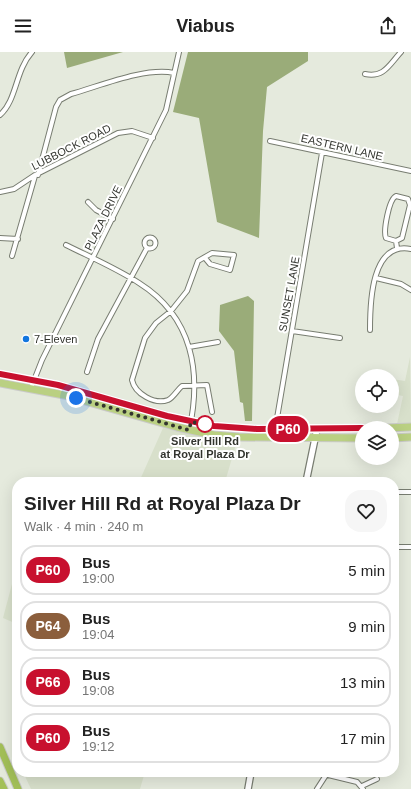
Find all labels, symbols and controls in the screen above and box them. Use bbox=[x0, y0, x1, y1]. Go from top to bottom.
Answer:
icon: menu bbox=[12, 15, 34, 37]
icon: share bbox=[377, 15, 399, 37]
text: Viabus bbox=[176, 16, 235, 36]
street label: LUBBOCK ROAD bbox=[29, 122, 113, 172]
street label: EASTERN LANE bbox=[300, 132, 384, 162]
street label: PLAZA DRIVE bbox=[82, 183, 124, 253]
street label: SUNSET LANE bbox=[276, 255, 302, 333]
place label: 7-Eleven bbox=[34, 333, 77, 345]
marker: 7-Eleven bbox=[21, 334, 31, 344]
map controls bbox=[355, 369, 399, 465]
button: locate bbox=[355, 369, 399, 413]
your location bbox=[66, 388, 86, 408]
marker: Silver Hill Rd at Royal Plaza Dr bbox=[196, 415, 214, 433]
line badge: P60 bbox=[265, 416, 311, 442]
text: P60 bbox=[276, 421, 300, 437]
button: layers bbox=[355, 421, 399, 465]
place label: Silver Hill Rd at Royal Plaza Dr bbox=[160, 435, 250, 460]
button: heart bbox=[345, 490, 387, 532]
text: Silver Hill Rd at Royal Plaza Dr bbox=[24, 493, 301, 514]
text: Walk · 4 min · 240 m bbox=[24, 519, 143, 534]
text: Bus bbox=[82, 554, 110, 571]
text: P60 bbox=[36, 562, 60, 578]
text: 5 min bbox=[348, 562, 385, 579]
text: 19:00 bbox=[82, 571, 115, 586]
text: Bus bbox=[82, 610, 110, 627]
text: P64 bbox=[36, 618, 60, 634]
text: 9 min bbox=[348, 618, 385, 635]
text: 19:04 bbox=[82, 627, 115, 642]
text: Bus bbox=[82, 666, 110, 683]
text: P66 bbox=[36, 674, 60, 690]
text: 13 min bbox=[340, 674, 385, 691]
text: 19:08 bbox=[82, 683, 115, 698]
text: Bus bbox=[82, 722, 110, 739]
text: P60 bbox=[36, 730, 60, 746]
text: 17 min bbox=[340, 730, 385, 747]
text: 19:12 bbox=[82, 739, 115, 754]

